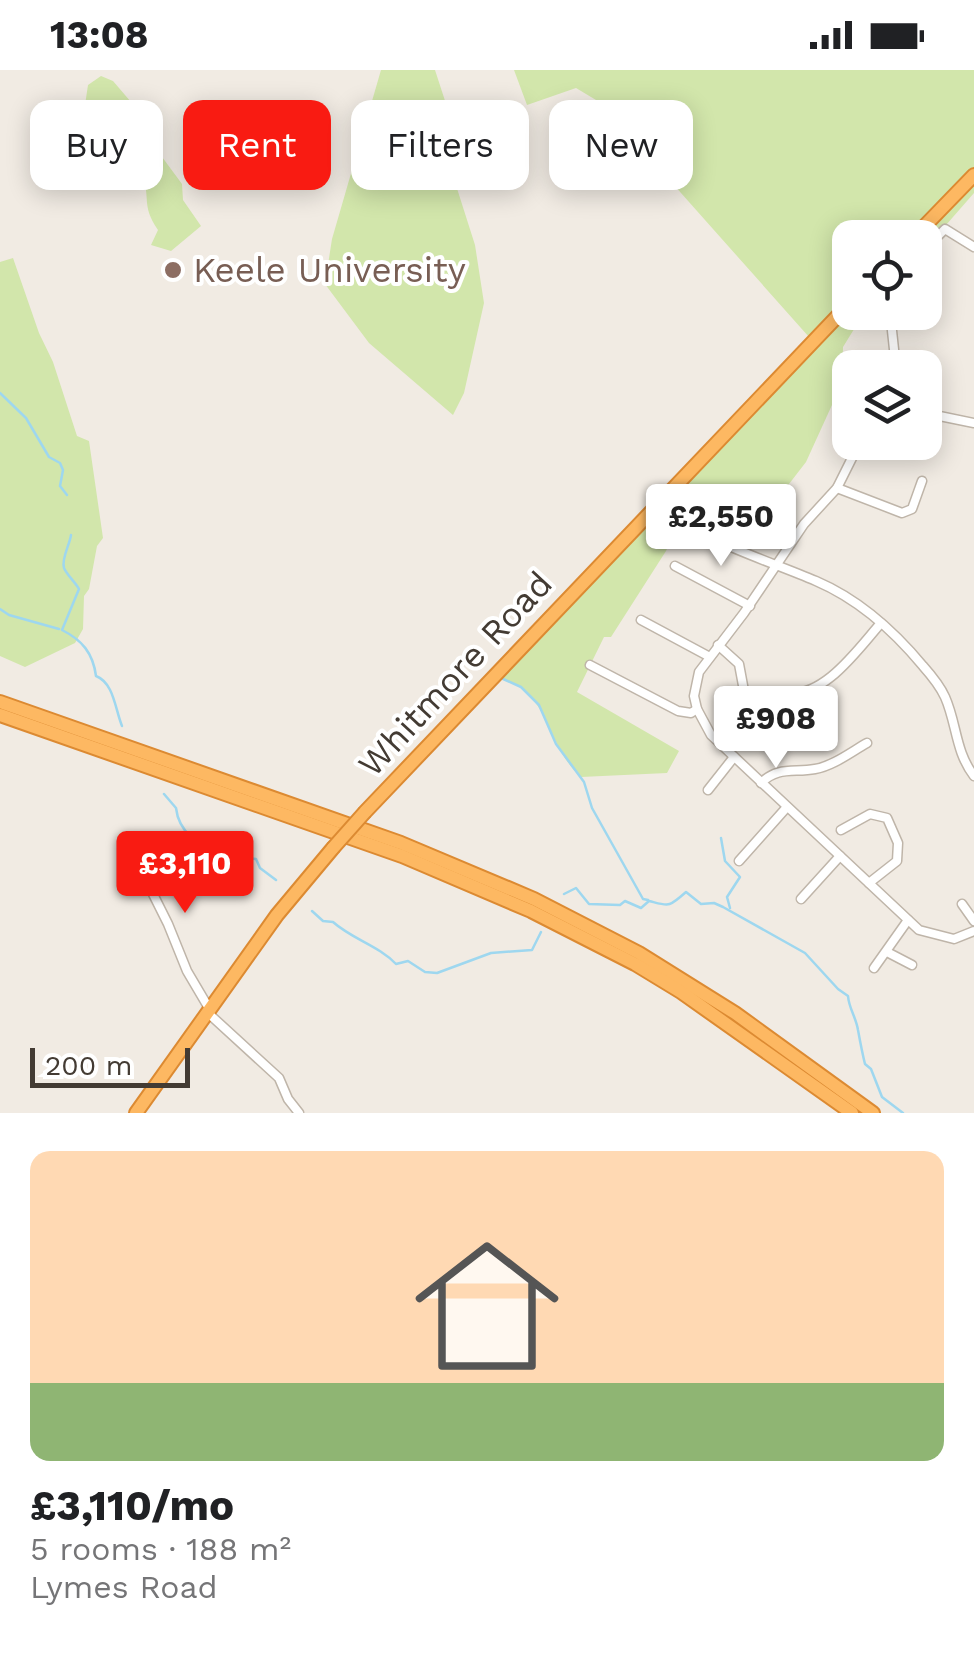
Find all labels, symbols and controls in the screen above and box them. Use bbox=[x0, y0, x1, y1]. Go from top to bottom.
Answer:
text: 13:08 bbox=[50, 13, 149, 57]
chip: Buy bbox=[30, 100, 163, 190]
chip: Rent bbox=[183, 100, 331, 190]
chip: Filters bbox=[351, 100, 529, 190]
chip: New bbox=[549, 100, 693, 190]
map controls bbox=[832, 220, 942, 460]
button: locate bbox=[832, 220, 942, 330]
place label: Keele University bbox=[193, 249, 466, 291]
marker: Keele University bbox=[162, 259, 184, 281]
button: layers bbox=[832, 350, 942, 460]
pin: £2,550 bbox=[640, 484, 802, 569]
text: £2,550 bbox=[668, 497, 774, 535]
street label: Whitmore Road bbox=[349, 563, 561, 785]
pin: £908 bbox=[717, 686, 835, 771]
text: £908 bbox=[736, 699, 816, 737]
pin: £3,110 bbox=[104, 831, 266, 916]
text: £3,110 bbox=[138, 844, 232, 882]
scale bar bbox=[30, 1043, 190, 1088]
text: 200 m bbox=[45, 1049, 132, 1082]
icon: home bbox=[397, 1216, 577, 1396]
text: £3,110/mo bbox=[30, 1481, 234, 1530]
text: 5 rooms · 188 m² bbox=[30, 1530, 291, 1568]
text: Lymes Road bbox=[30, 1568, 218, 1606]

